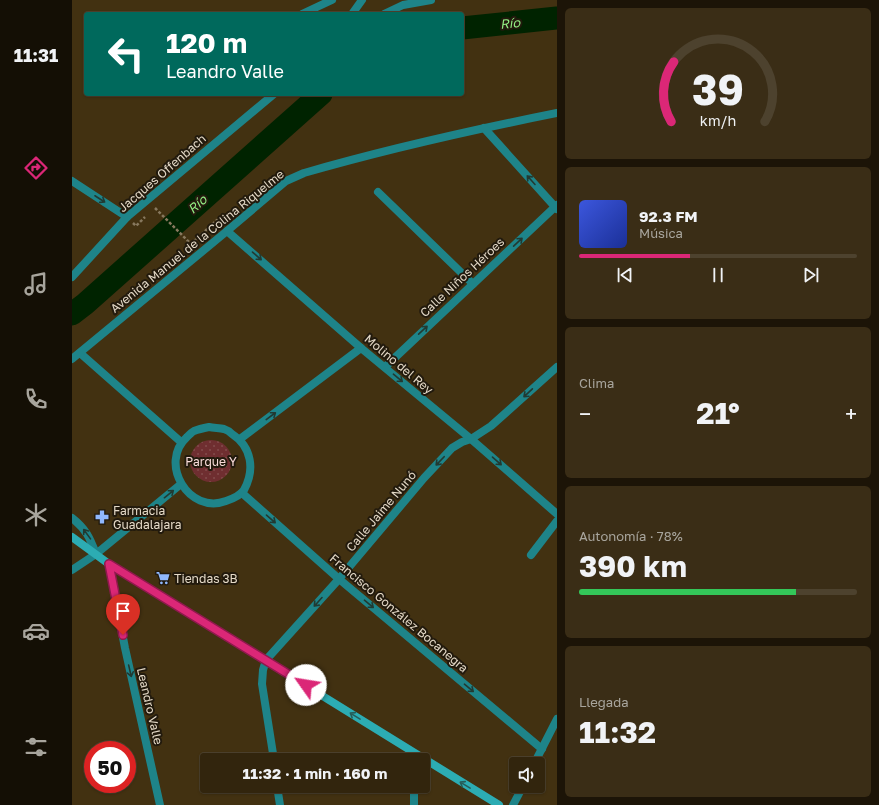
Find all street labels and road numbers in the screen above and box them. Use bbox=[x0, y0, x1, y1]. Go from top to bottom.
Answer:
street label: Jacques Offenbach bbox=[115, 131, 209, 215]
street label: Avenida Manuel de la Colina Riquelme bbox=[107, 166, 287, 316]
street label: Calle Niños Héroes bbox=[417, 234, 507, 320]
street label: Molino del Rey bbox=[362, 331, 437, 397]
street label: Calle Jaime Nunó bbox=[343, 468, 419, 554]
street label: Francisco González Bocanegra bbox=[327, 551, 471, 675]
street label: Leandro Valle bbox=[134, 666, 166, 746]

